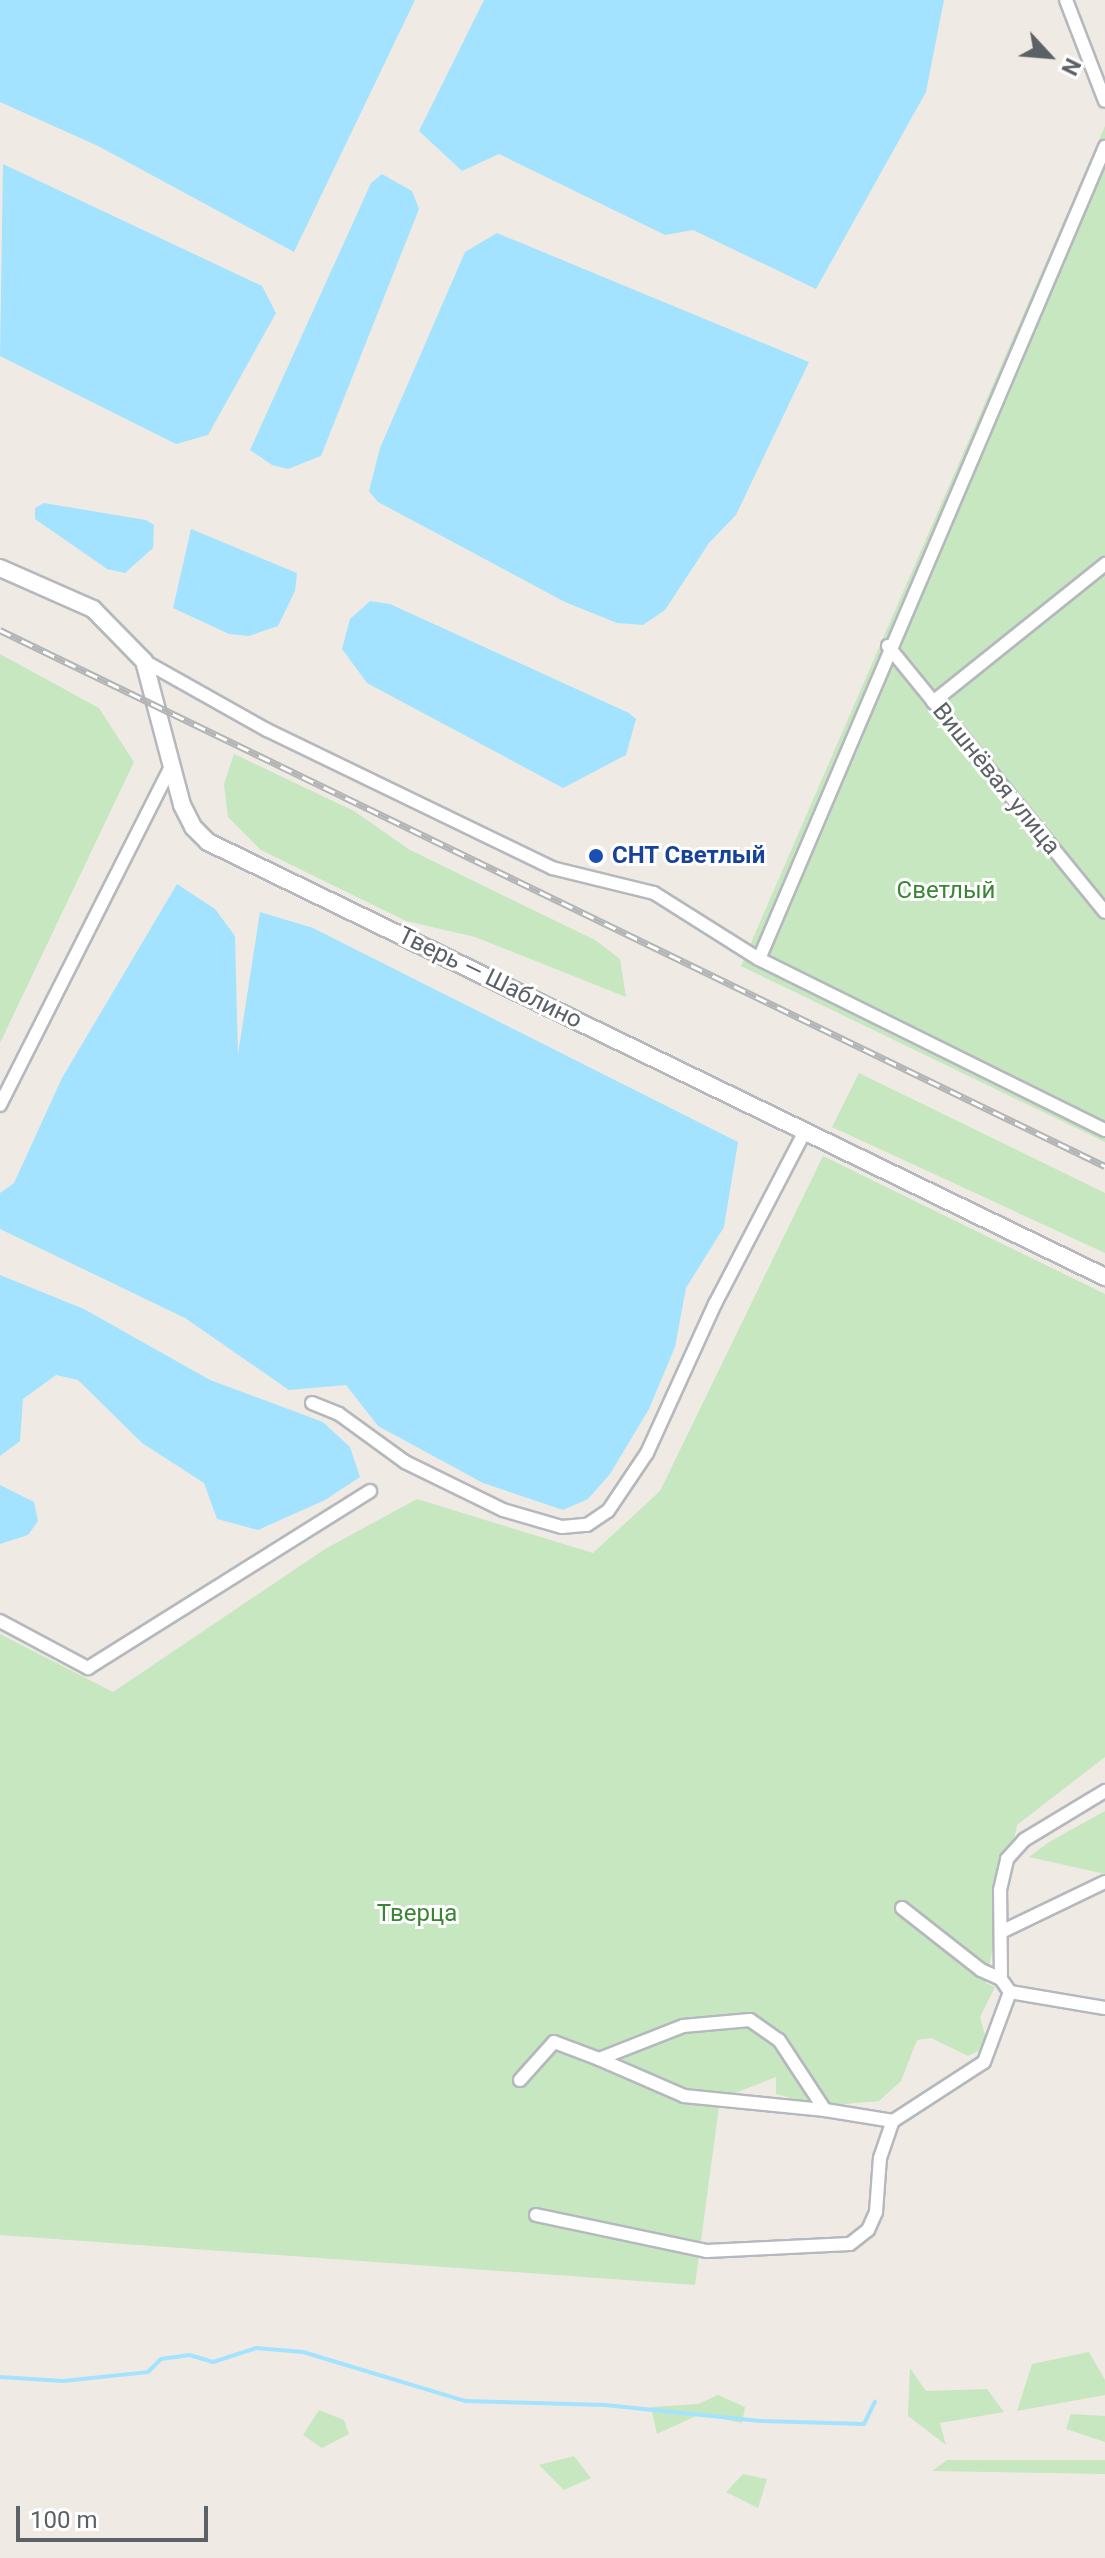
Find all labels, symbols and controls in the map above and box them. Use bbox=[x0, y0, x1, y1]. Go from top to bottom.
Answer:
north arrow bbox=[1009, 16, 1089, 96]
text: N bbox=[1056, 54, 1086, 79]
street label: Вишнёвая улица bbox=[926, 697, 1066, 861]
place label: СНТ Светлый bbox=[612, 842, 766, 870]
marker: СНТ Светлый bbox=[587, 847, 605, 865]
park label: Светлый bbox=[897, 877, 995, 905]
street label: Тверь — Шаблино bbox=[393, 921, 587, 1035]
park label: Тверца bbox=[377, 1900, 457, 1928]
scale bar bbox=[20, 2490, 212, 2540]
text: 100 m bbox=[30, 2506, 97, 2534]

